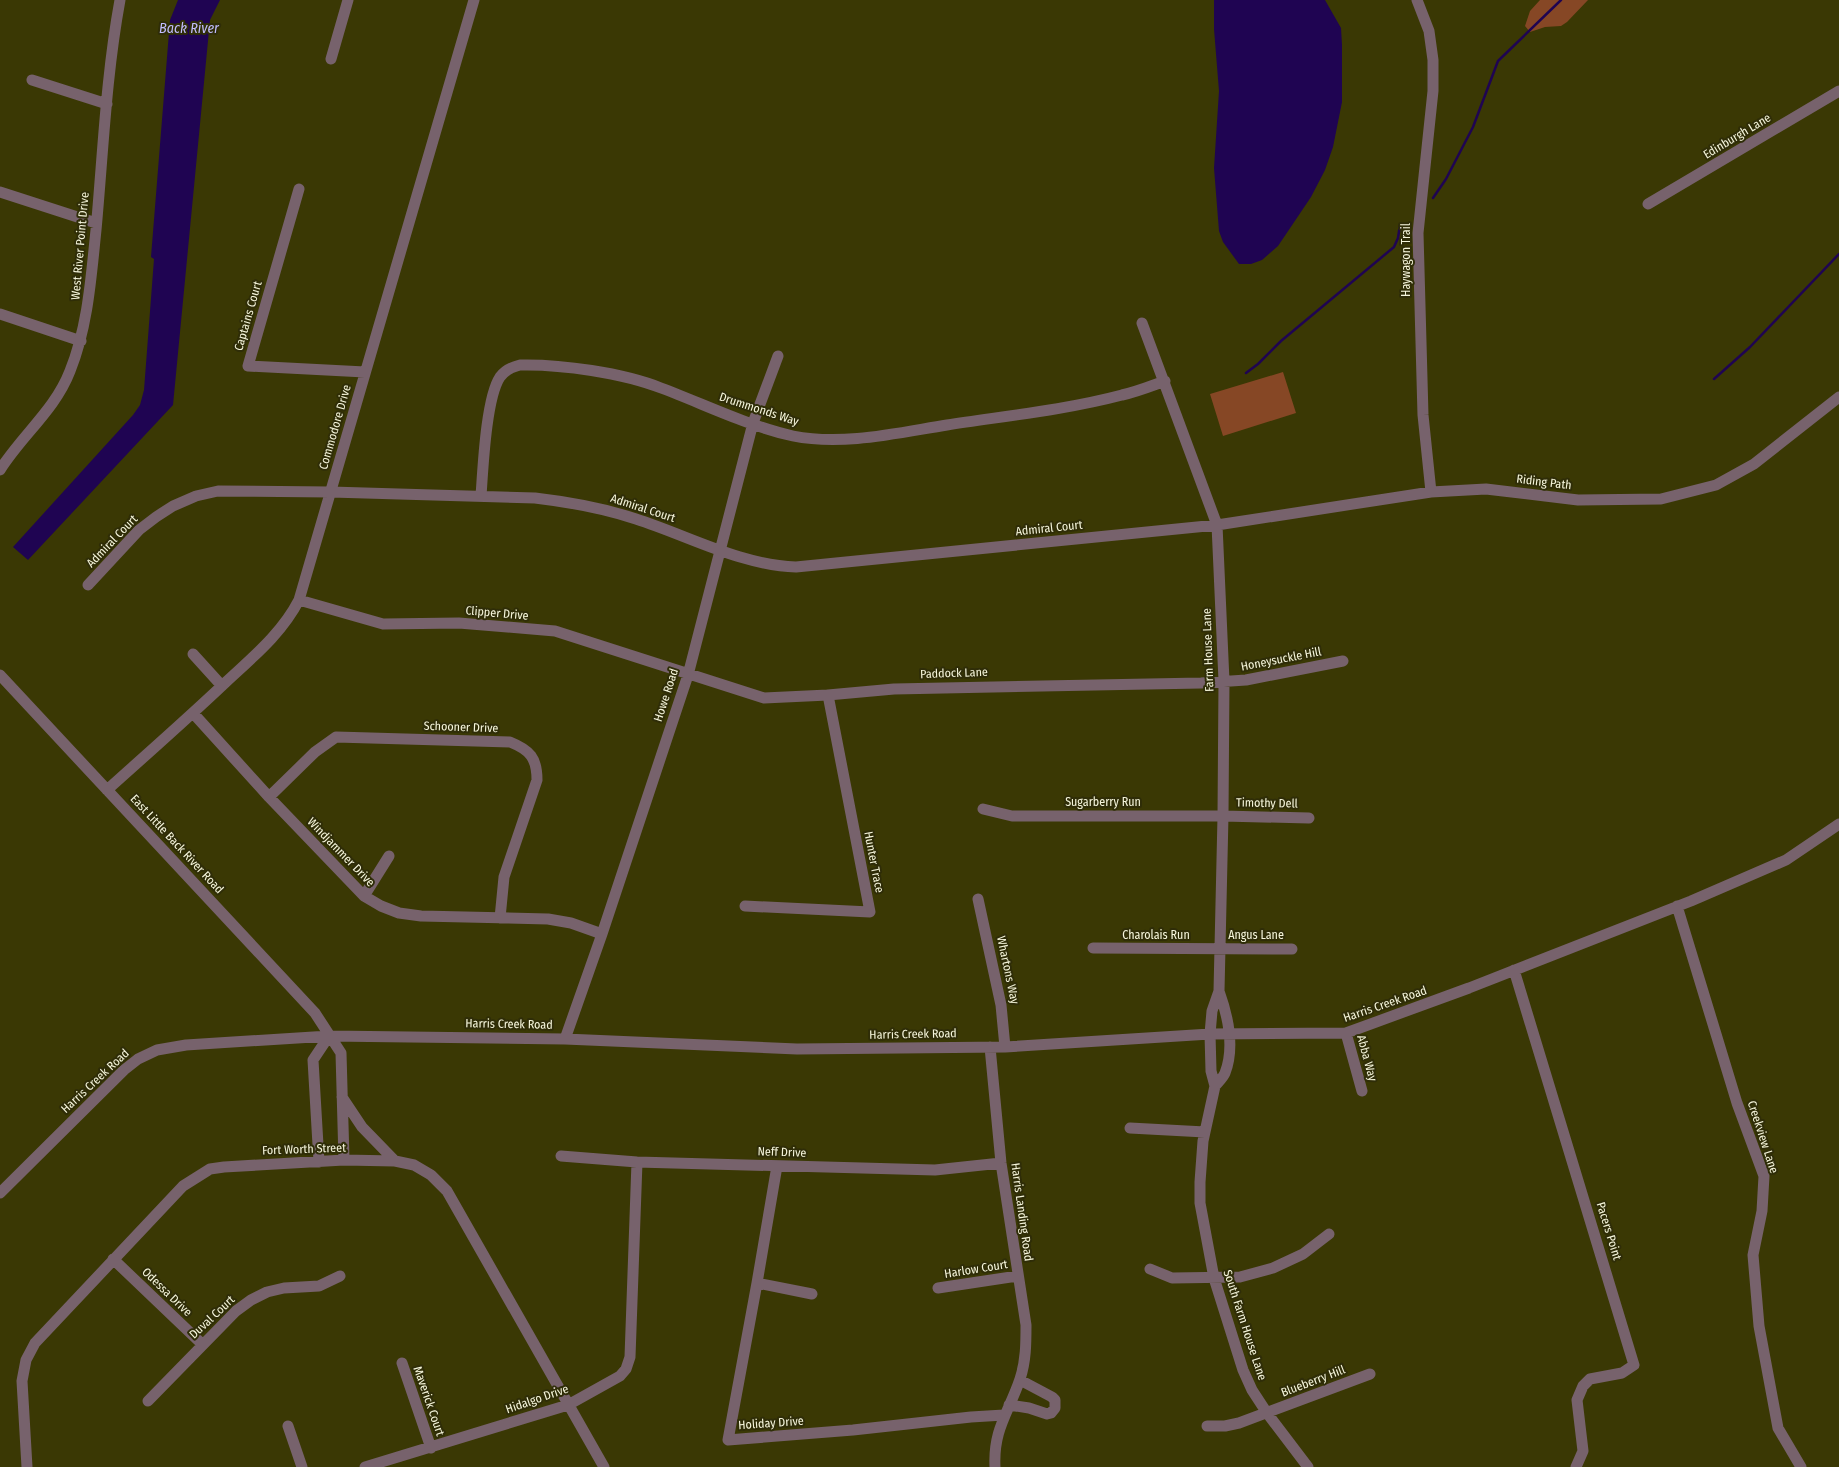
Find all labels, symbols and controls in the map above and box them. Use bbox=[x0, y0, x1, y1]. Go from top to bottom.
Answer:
water label: Back River bbox=[159, 20, 220, 37]
street label: Edinburgh Lane bbox=[1701, 110, 1773, 162]
street label: West River Point Drive bbox=[68, 191, 92, 300]
street label: Haywagon Trail bbox=[1399, 223, 1413, 297]
street label: Captains Court bbox=[231, 279, 265, 352]
street label: Commodore Drive bbox=[316, 383, 354, 471]
street label: Drummonds Way bbox=[718, 390, 801, 429]
street label: Riding Path bbox=[1516, 472, 1572, 492]
street label: Admiral Court bbox=[609, 491, 677, 525]
street label: Admiral Court bbox=[84, 512, 140, 570]
street label: Admiral Court bbox=[1015, 518, 1083, 538]
street label: Clipper Drive bbox=[465, 603, 529, 623]
street label: Farm House Lane bbox=[1200, 608, 1216, 692]
street label: Honeysuckle Hill bbox=[1240, 644, 1322, 674]
street label: Paddock Lane bbox=[920, 665, 988, 681]
street label: Howe Road bbox=[651, 667, 681, 723]
street label: Schooner Drive bbox=[423, 719, 499, 735]
street label: East Little Back River Road bbox=[128, 792, 226, 896]
street label: Sugarberry Run bbox=[1065, 795, 1141, 809]
street label: Timothy Dell bbox=[1236, 795, 1298, 811]
street label: Windjammer Drive bbox=[305, 815, 378, 889]
street label: Hunter Trace bbox=[861, 830, 887, 894]
street label: Charolais Run bbox=[1122, 928, 1190, 942]
street label: Angus Lane bbox=[1228, 928, 1284, 942]
street label: Whartons Way bbox=[994, 935, 1022, 1006]
street label: Harris Creek Road bbox=[1341, 983, 1429, 1025]
street label: Harris Creek Road bbox=[465, 1016, 553, 1032]
street label: Harris Creek Road bbox=[869, 1026, 957, 1042]
street label: Abba Way bbox=[1354, 1033, 1380, 1083]
street label: Harris Creek Road bbox=[58, 1046, 132, 1116]
street label: Creekview Lane bbox=[1745, 1099, 1781, 1175]
street label: Fort Worth Street bbox=[262, 1141, 346, 1157]
street label: Neff Drive bbox=[757, 1144, 807, 1160]
street label: Harris Landing Road bbox=[1008, 1162, 1036, 1262]
street label: Pacers Point bbox=[1594, 1200, 1624, 1262]
street label: Harlow Court bbox=[943, 1257, 1009, 1281]
street label: Odessa Drive bbox=[139, 1265, 195, 1319]
street label: South Farm House Lane bbox=[1221, 1268, 1270, 1382]
street label: Duval Court bbox=[186, 1292, 238, 1341]
street label: Blueberry Hill bbox=[1279, 1362, 1347, 1400]
street label: Maverick Court bbox=[411, 1364, 447, 1438]
street label: Hidalgo Drive bbox=[504, 1382, 570, 1416]
street label: Holiday Drive bbox=[738, 1414, 804, 1432]

